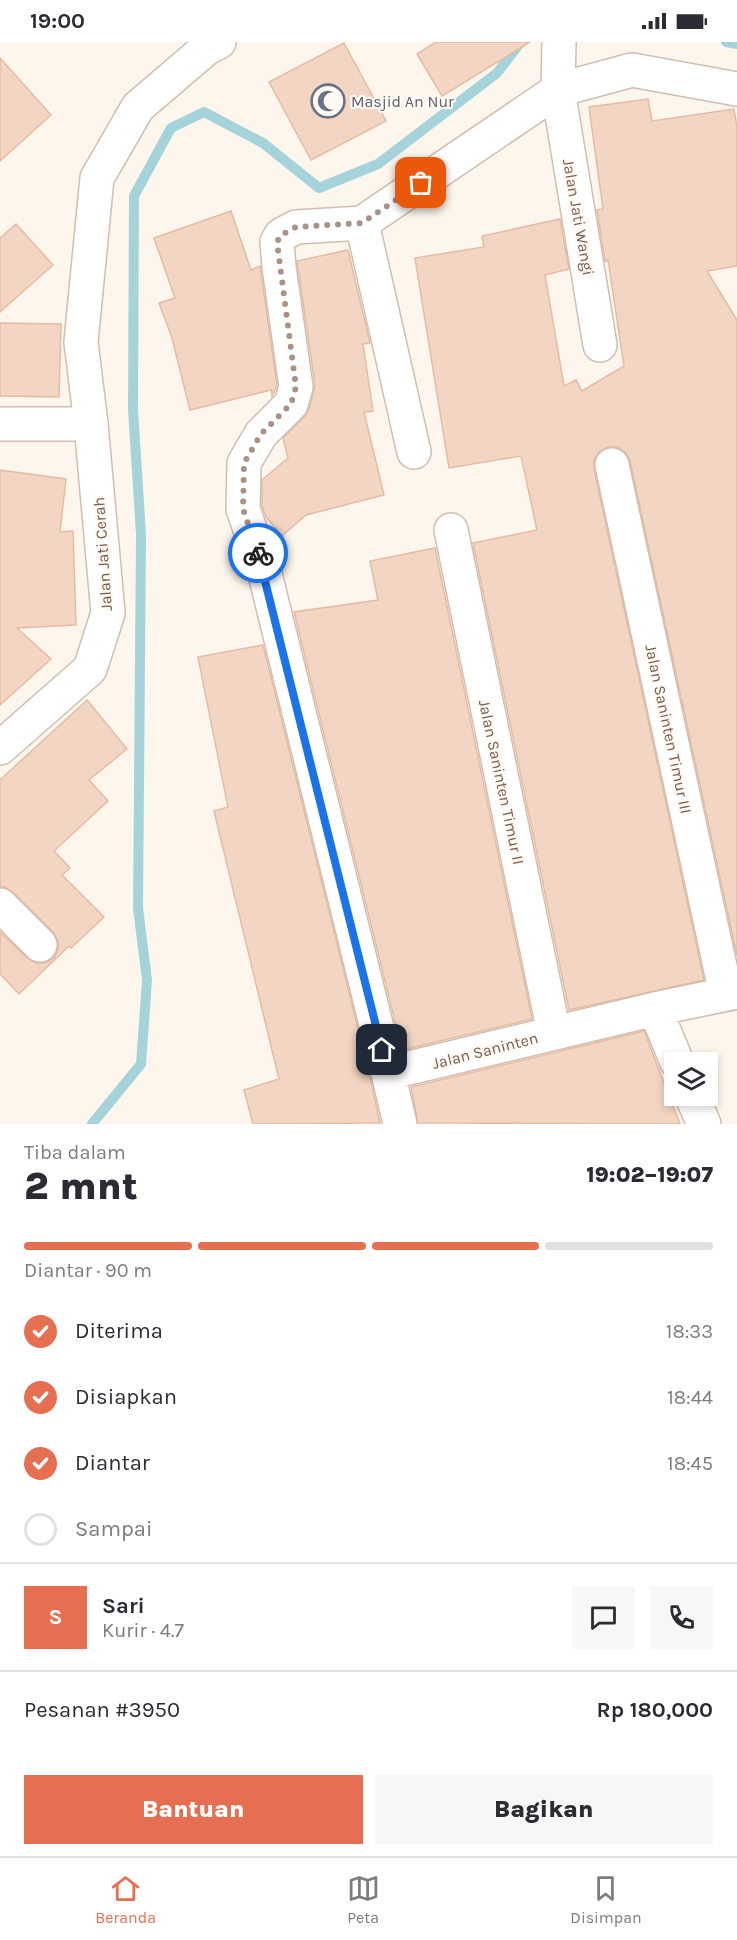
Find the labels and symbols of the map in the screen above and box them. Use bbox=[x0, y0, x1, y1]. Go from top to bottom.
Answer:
mosque icon: Masjid An Nur bbox=[310, 83, 346, 119]
place label: Masjid An Nur bbox=[351, 92, 454, 111]
pin bbox=[395, 157, 446, 208]
street label: Jalan Jati Wangi bbox=[559, 157, 598, 277]
street label: Jalan Jati Cerah bbox=[89, 496, 116, 612]
courier bbox=[228, 523, 288, 583]
street label: Jalan Saninten Timur III bbox=[641, 643, 696, 816]
street label: Jalan Saninten Timur II bbox=[475, 698, 528, 866]
pin bbox=[356, 1024, 407, 1075]
street label: Jalan Saninten bbox=[430, 1028, 540, 1073]

